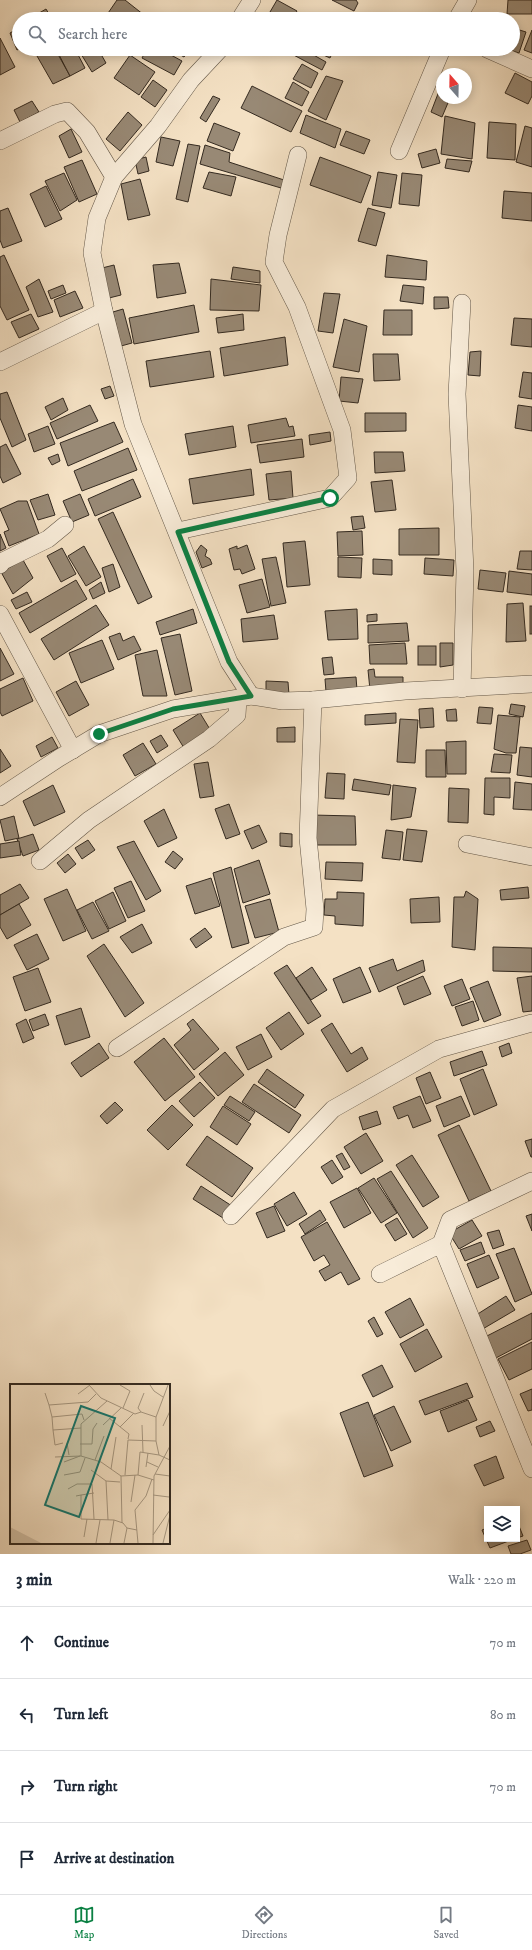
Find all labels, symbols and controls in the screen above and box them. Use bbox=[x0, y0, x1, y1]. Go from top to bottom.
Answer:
search box bbox=[12, 12, 520, 56]
icon: search bbox=[26, 23, 48, 45]
text: Search here bbox=[58, 25, 127, 44]
north arrow bbox=[436, 68, 472, 104]
route start bbox=[321, 489, 339, 507]
route end bbox=[90, 725, 108, 743]
inset map bbox=[10, 1384, 170, 1544]
map controls bbox=[484, 1506, 520, 1542]
button: layers bbox=[484, 1506, 520, 1542]
text: 3 min bbox=[16, 1569, 52, 1591]
text: Walk · 220 m bbox=[448, 1572, 516, 1588]
icon: ahead bbox=[16, 1632, 38, 1654]
text: Continue bbox=[54, 1633, 109, 1652]
text: 70 m bbox=[490, 1635, 516, 1651]
icon: left bbox=[16, 1704, 38, 1726]
text: Turn left bbox=[54, 1705, 108, 1724]
text: 80 m bbox=[490, 1707, 516, 1723]
icon: right bbox=[16, 1776, 38, 1798]
text: Turn right bbox=[54, 1777, 117, 1796]
text: 70 m bbox=[490, 1779, 516, 1795]
icon: arrive bbox=[16, 1848, 38, 1870]
text: Arrive at destination bbox=[54, 1849, 174, 1868]
tab: Map bbox=[73, 1904, 95, 1942]
tab: Directions bbox=[242, 1904, 287, 1942]
tab: Saved bbox=[434, 1904, 459, 1942]

